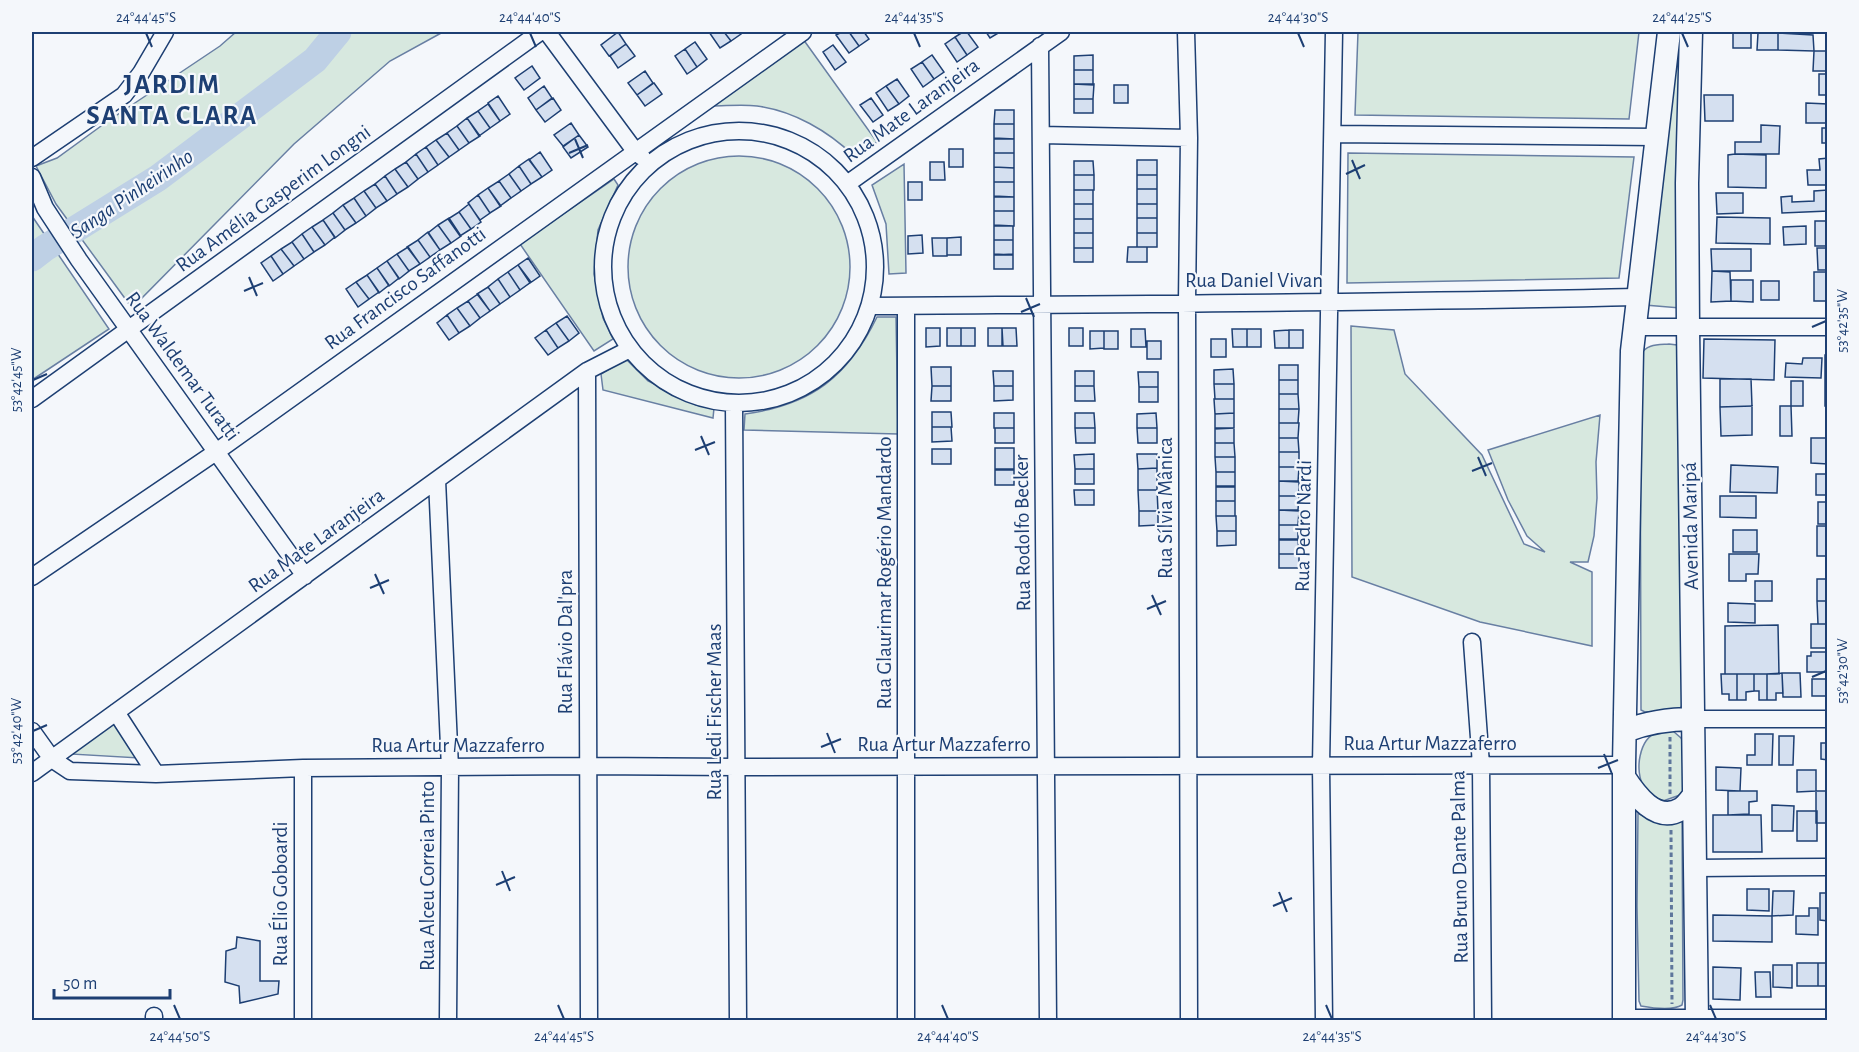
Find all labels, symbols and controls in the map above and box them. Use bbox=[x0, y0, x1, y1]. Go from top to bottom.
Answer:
text: 24°44'45"S bbox=[116, 10, 176, 25]
text: 24°44'40"S bbox=[499, 10, 561, 25]
text: 24°44'35"S bbox=[884, 10, 944, 25]
text: 24°44'30"S bbox=[1268, 10, 1328, 25]
text: 24°44'25"S bbox=[1652, 10, 1712, 25]
street label: Rua Mate Laranjeira bbox=[839, 54, 983, 167]
district label: JARDIM SANTA CLARA bbox=[86, 71, 258, 129]
street label: Rua Amélia Gasperim Longni bbox=[172, 121, 374, 276]
water label: Sanga Pinheirinho bbox=[66, 145, 197, 243]
street label: Rua Francisco Saffanotti bbox=[321, 223, 490, 354]
street label: Rua Daniel Vivan bbox=[1185, 270, 1323, 291]
street label: Rua Waldemar Turatti bbox=[122, 288, 244, 445]
text: 53°42'35"W bbox=[1835, 289, 1850, 353]
text: 53°42'45"W bbox=[9, 347, 24, 412]
street label: Rua Glaurimar Rogério Mandardo bbox=[874, 436, 895, 710]
street label: Rua Sílvia Mânica bbox=[1155, 437, 1176, 579]
street label: Rua Rodolfo Becker bbox=[1011, 454, 1034, 612]
street label: Rua Pedro Nardi bbox=[1292, 460, 1315, 592]
street label: Avenida Maripá bbox=[1679, 461, 1702, 590]
street label: Rua Mate Laranjeira bbox=[244, 484, 388, 597]
street label: Rua Flávio Dal'pra bbox=[555, 569, 576, 714]
street label: Rua Ledi Fischer Maas bbox=[704, 623, 725, 801]
text: 53°42'30"W bbox=[1835, 638, 1850, 704]
text: 53°42'40"W bbox=[9, 697, 24, 764]
street label: Rua Artur Mazzaferro bbox=[1343, 733, 1517, 754]
street label: Rua Artur Mazzaferro bbox=[857, 734, 1031, 755]
street label: Rua Artur Mazzaferro bbox=[371, 735, 545, 756]
street label: Rua Bruno Dante Palma bbox=[1447, 770, 1472, 964]
street label: Rua Alceu Correia Pinto bbox=[417, 781, 438, 971]
street label: Rua Élio Goboardi bbox=[268, 821, 291, 967]
scale bar bbox=[54, 962, 170, 1000]
text: 50 m bbox=[63, 975, 97, 993]
text: 24°44'50"S bbox=[150, 1029, 210, 1044]
text: 24°44'45"S bbox=[534, 1029, 594, 1044]
text: 24°44'40"S bbox=[917, 1029, 979, 1044]
text: 24°44'35"S bbox=[1302, 1029, 1362, 1044]
text: 24°44'30"S bbox=[1686, 1029, 1746, 1044]

